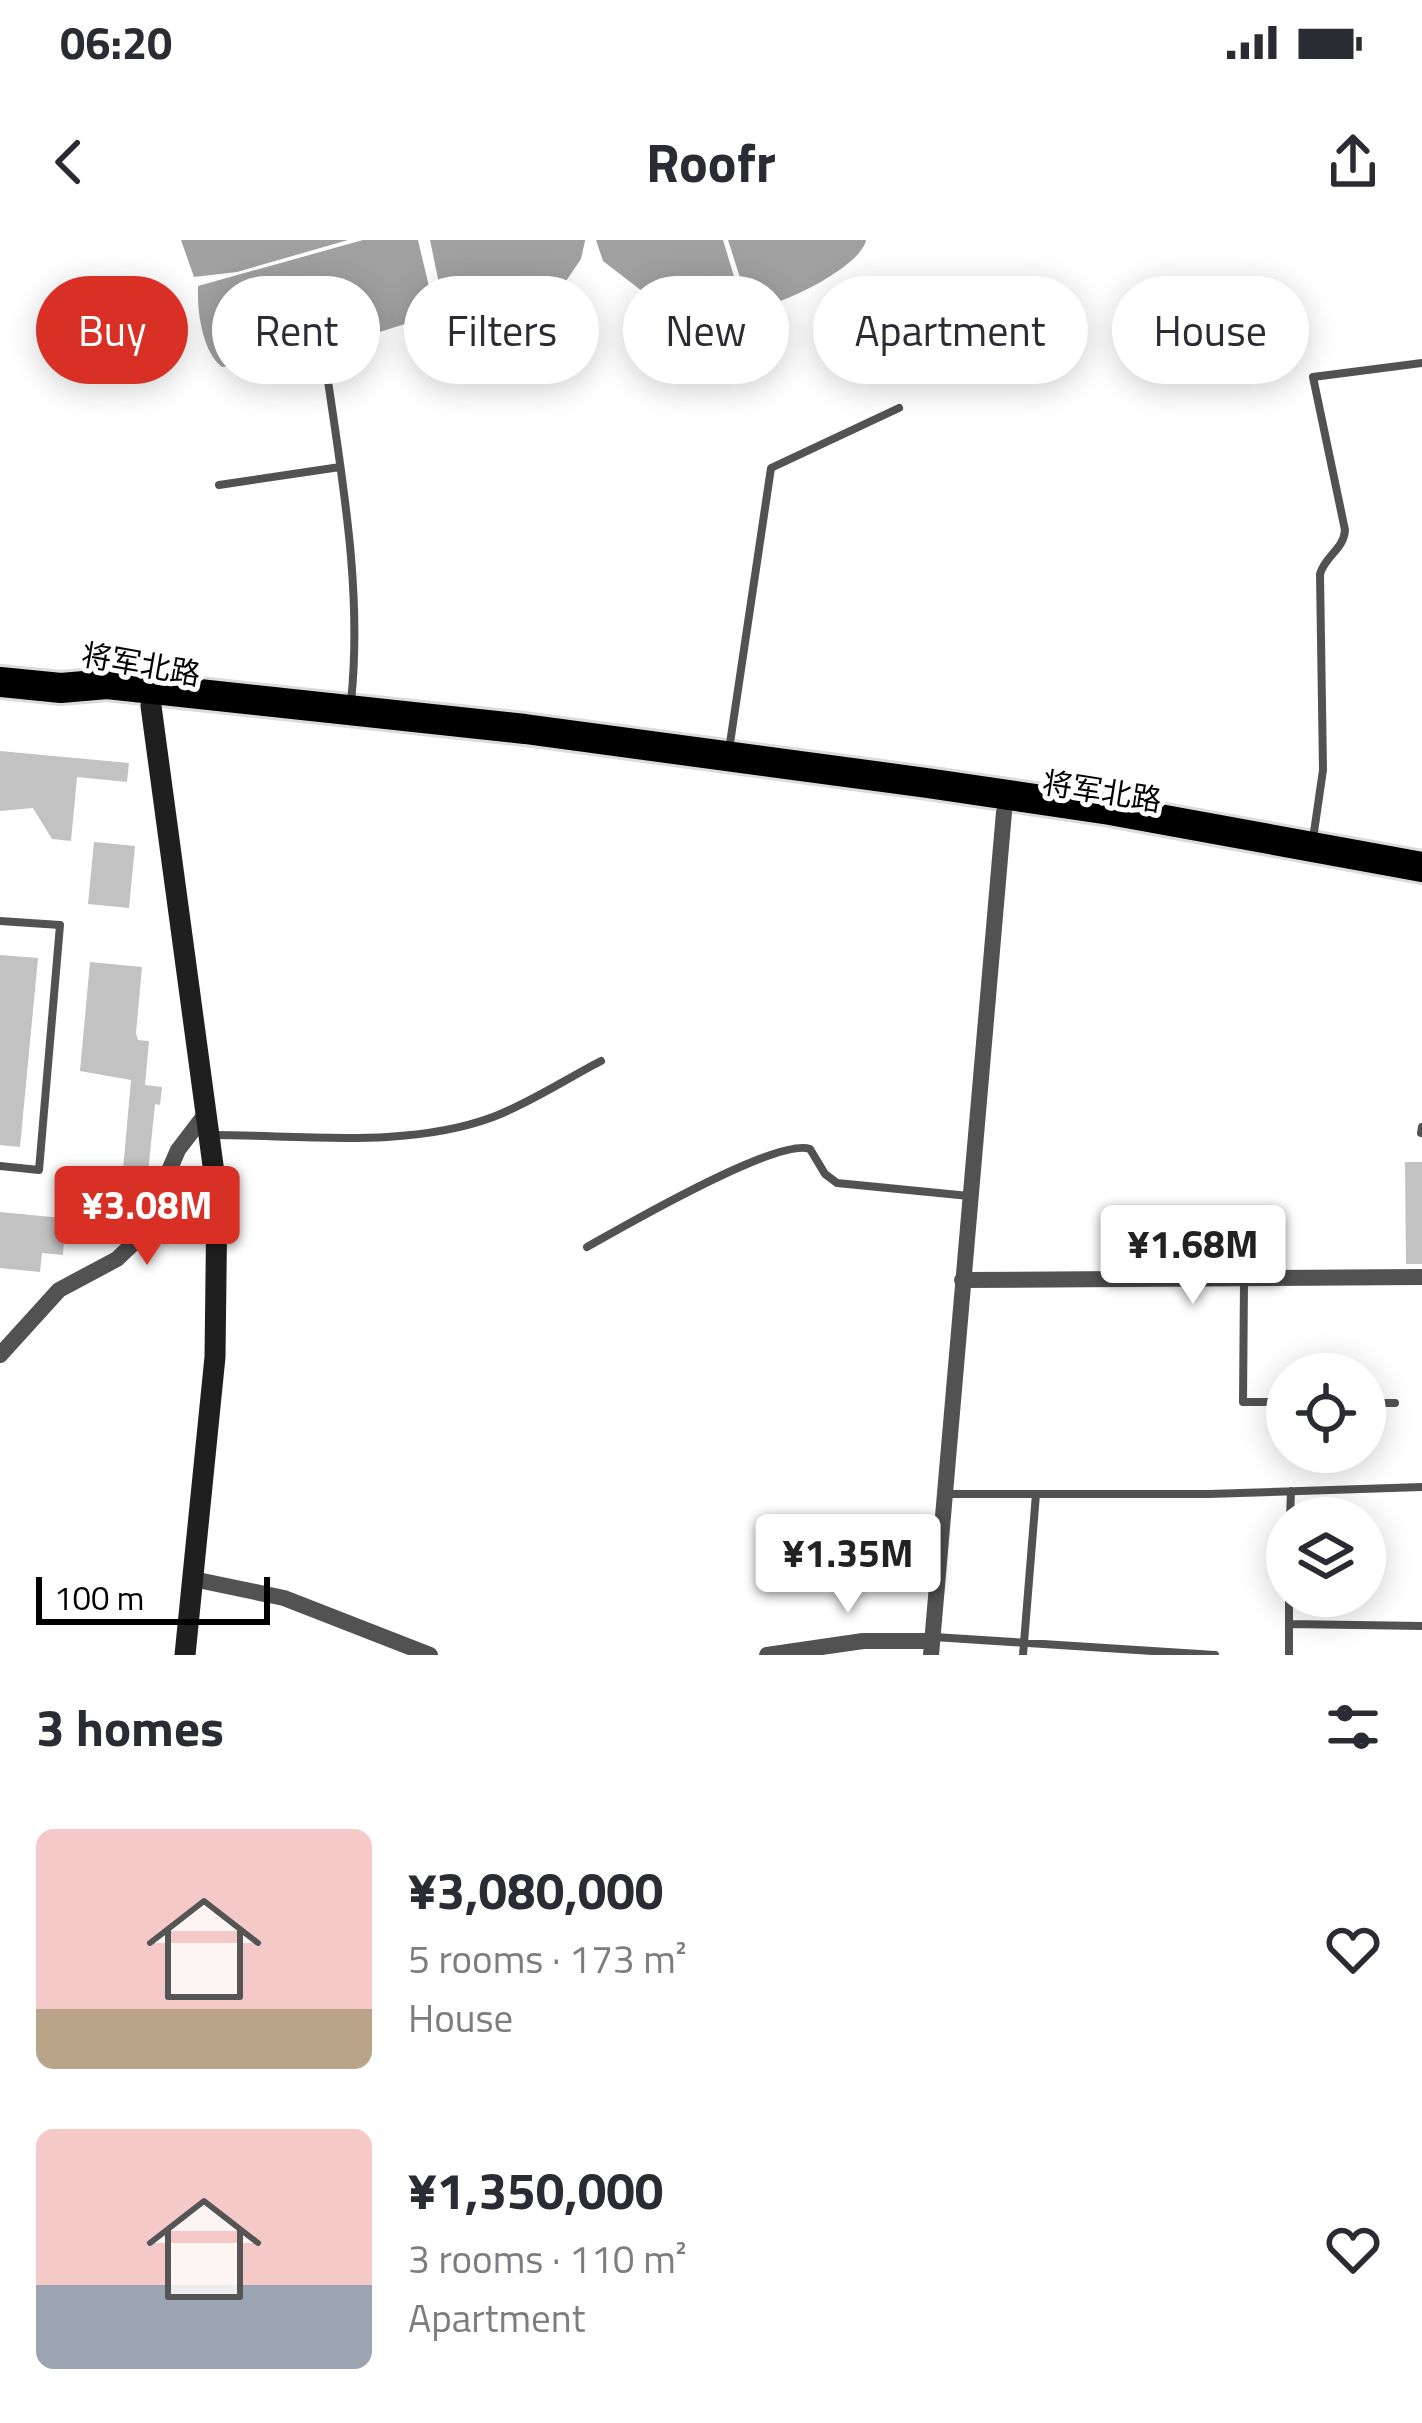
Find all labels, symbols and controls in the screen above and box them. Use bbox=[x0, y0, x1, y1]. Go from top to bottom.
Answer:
text: 06:20 bbox=[60, 8, 172, 76]
text: Roofr bbox=[646, 121, 776, 203]
icon: back bbox=[36, 129, 102, 195]
icon: share bbox=[1320, 129, 1386, 195]
chip: Buy bbox=[36, 276, 188, 384]
chip: Rent bbox=[212, 276, 380, 384]
chip: Filters bbox=[404, 276, 599, 384]
chip: New bbox=[623, 276, 789, 384]
chip: Apartment bbox=[813, 276, 1088, 384]
chip: House bbox=[1112, 276, 1309, 384]
street label: 将军北路 bbox=[78, 631, 204, 697]
street label: 将军北路 bbox=[1039, 759, 1165, 823]
pin: ¥3.08M bbox=[49, 1166, 245, 1268]
text: ¥3.08M bbox=[82, 1175, 212, 1234]
pin: ¥1.68M bbox=[1095, 1205, 1291, 1307]
text: ¥1.68M bbox=[1128, 1214, 1258, 1273]
map controls bbox=[1266, 1353, 1386, 1617]
button: locate bbox=[1266, 1353, 1386, 1473]
button: layers bbox=[1266, 1497, 1386, 1617]
pin: ¥1.35M bbox=[750, 1514, 946, 1616]
text: ¥1.35M bbox=[783, 1523, 913, 1582]
scale bar bbox=[36, 1571, 270, 1624]
text: 100 m bbox=[54, 1573, 144, 1623]
text: 3 homes bbox=[36, 1688, 224, 1766]
icon: filters bbox=[1320, 1694, 1386, 1760]
text: ¥3,080,000 bbox=[408, 1851, 663, 1929]
icon: home bbox=[132, 1877, 276, 2021]
icon: heart bbox=[1320, 1916, 1386, 1982]
text: 5 rooms · 173 m² bbox=[408, 1929, 687, 1988]
text: House bbox=[408, 1988, 513, 2047]
text: ¥1,350,000 bbox=[408, 2151, 663, 2229]
icon: home bbox=[132, 2177, 276, 2321]
icon: heart bbox=[1320, 2216, 1386, 2282]
text: 3 rooms · 110 m² bbox=[408, 2229, 687, 2288]
text: Apartment bbox=[408, 2288, 585, 2347]

